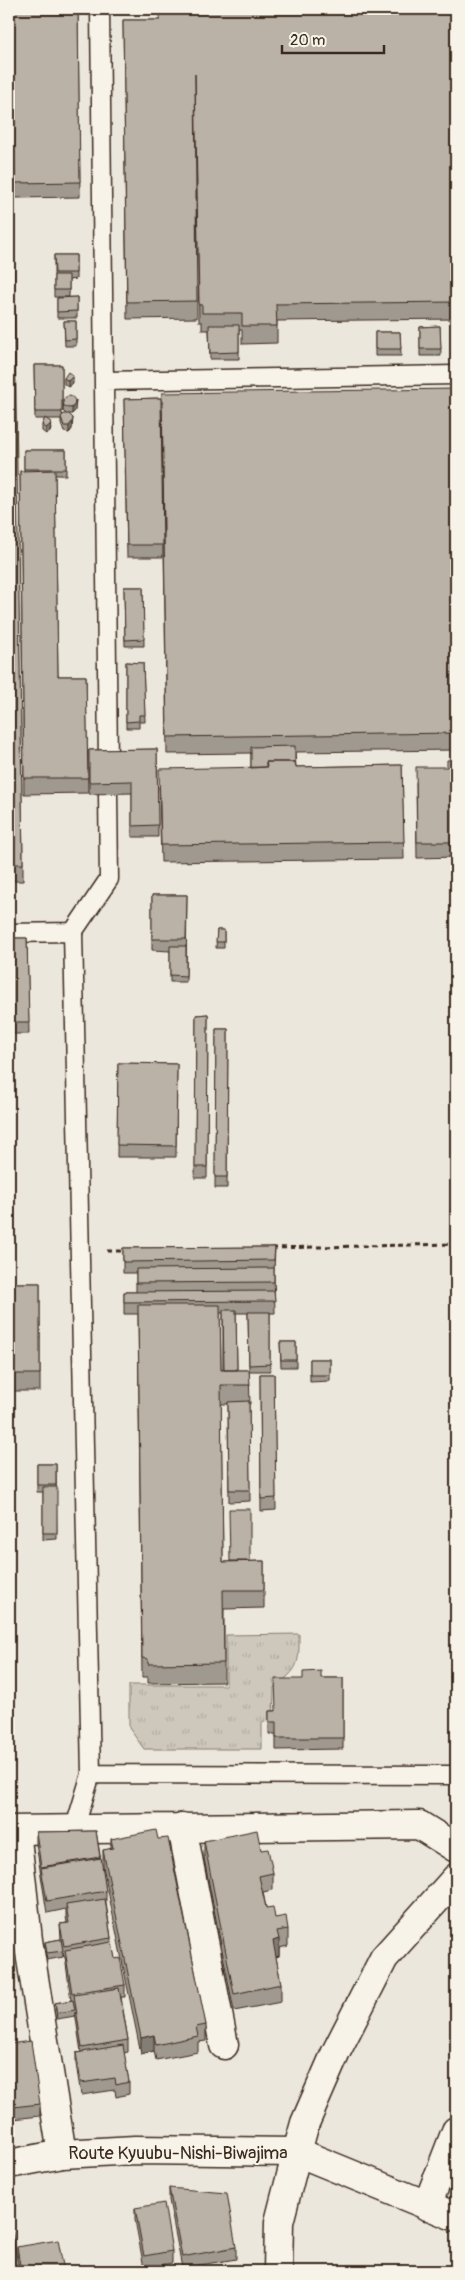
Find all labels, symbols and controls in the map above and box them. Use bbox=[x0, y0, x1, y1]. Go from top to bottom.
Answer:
scale bar bbox=[282, 22, 385, 54]
text: 20 m bbox=[290, 31, 325, 50]
street label: Route Kyuubu-Nishi-Biwajima bbox=[68, 2142, 288, 2165]

